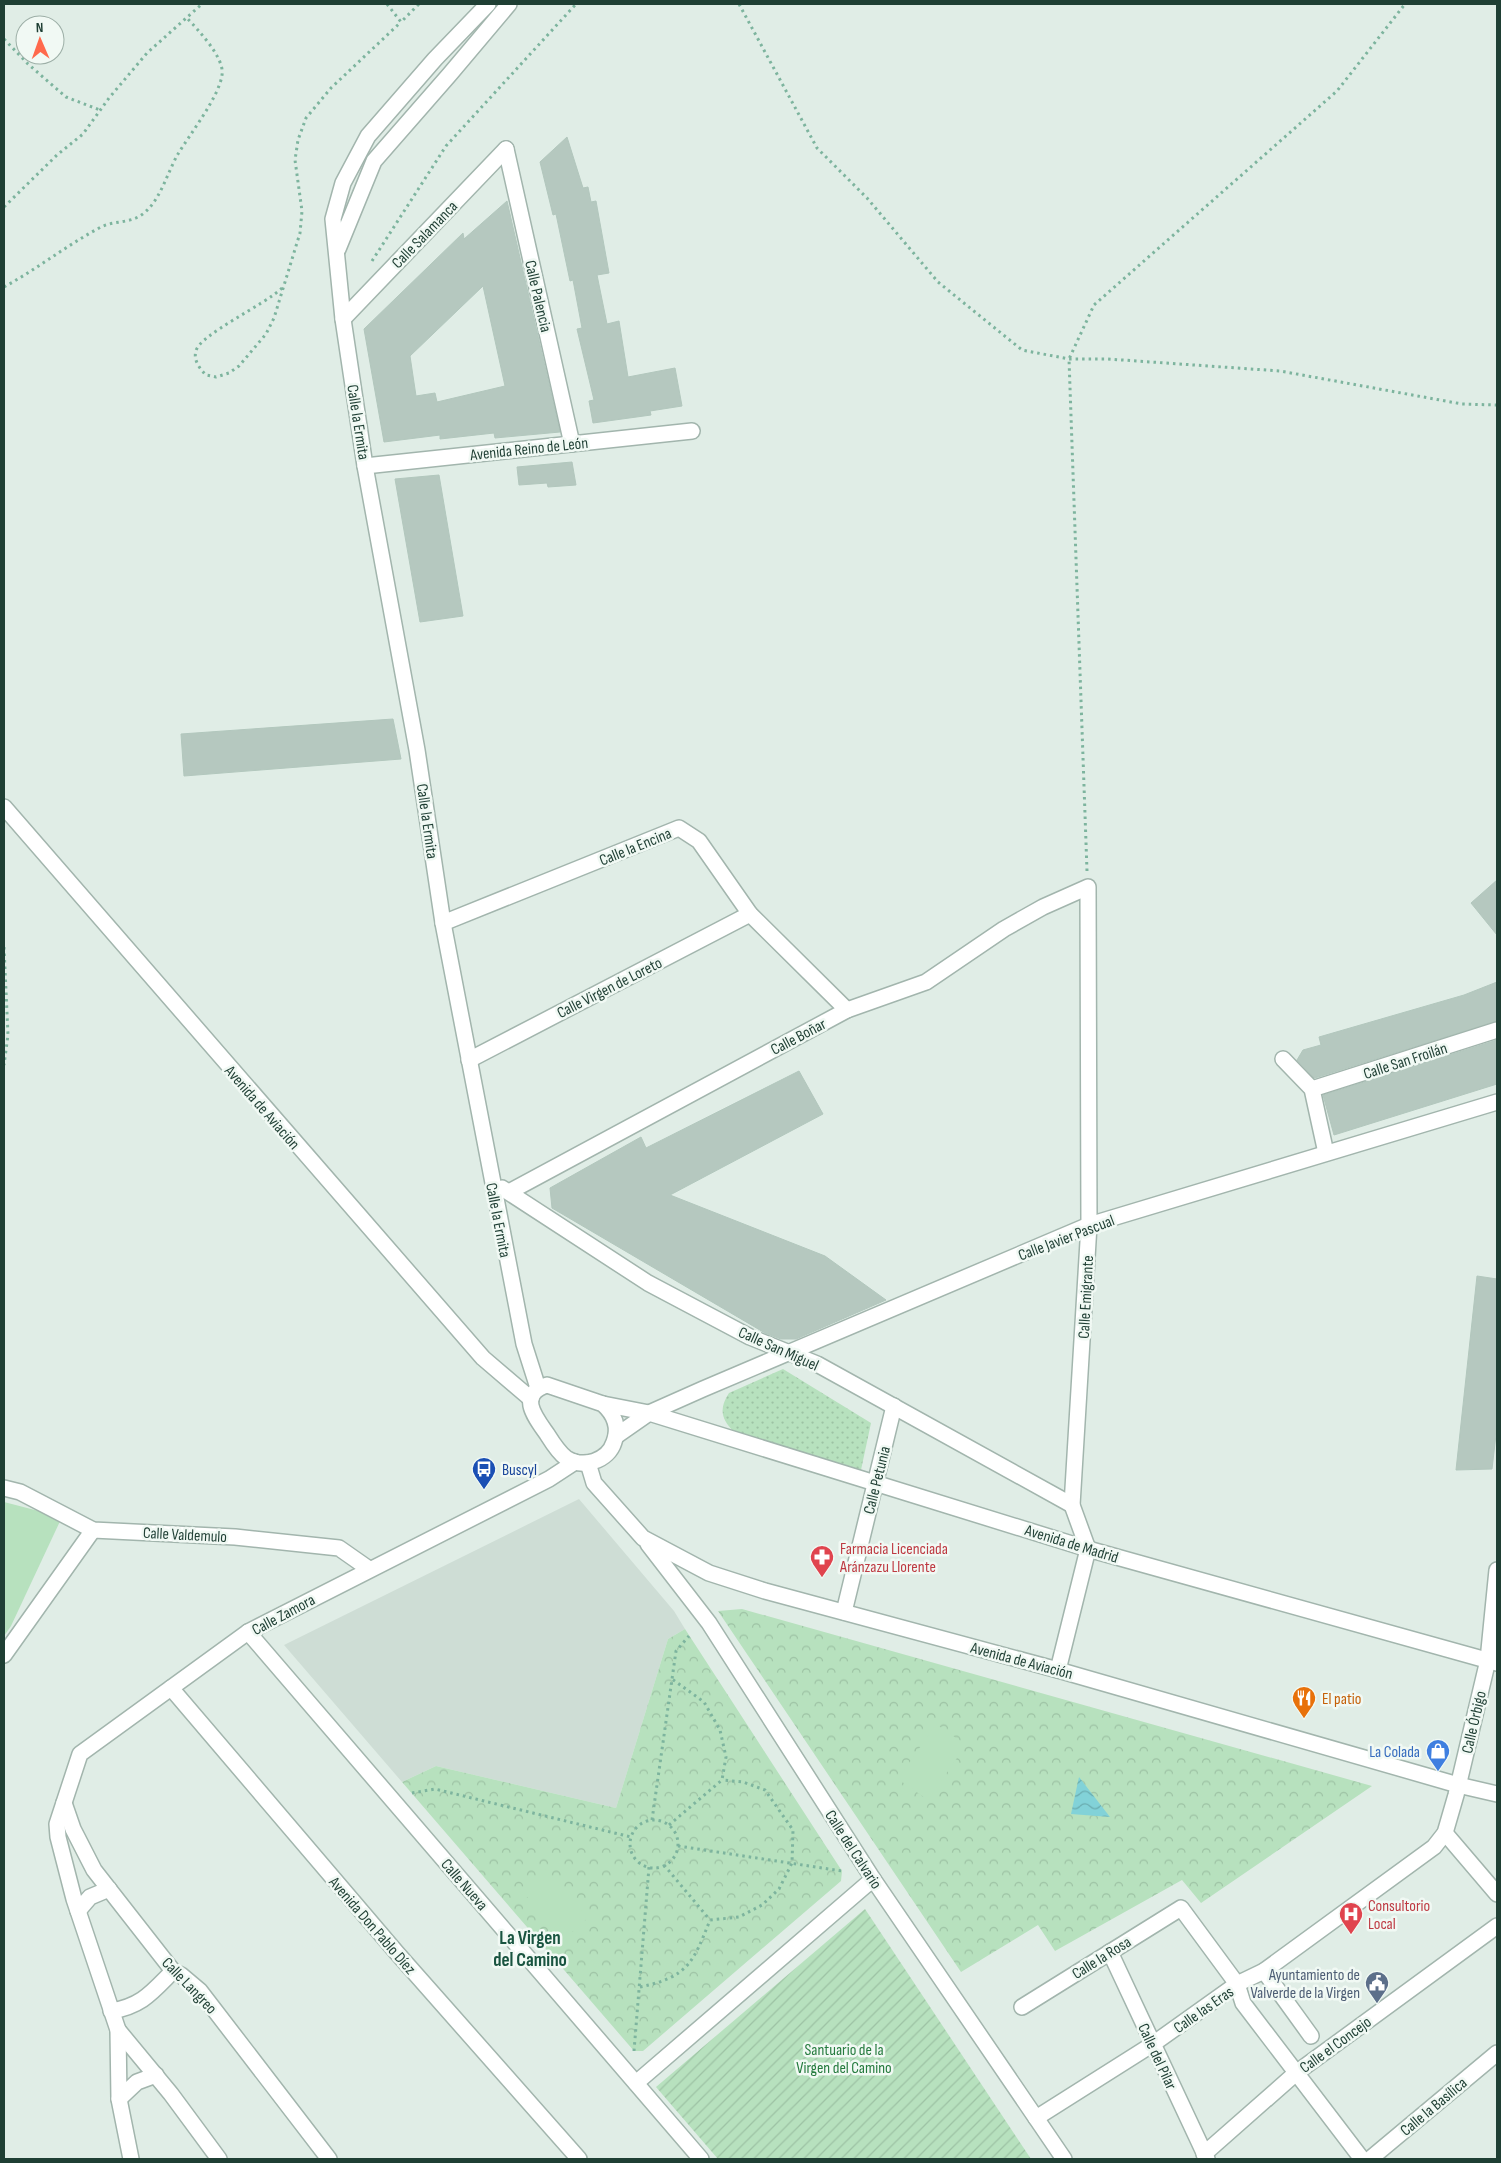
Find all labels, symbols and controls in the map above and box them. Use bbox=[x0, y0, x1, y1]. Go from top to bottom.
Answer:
north arrow bbox=[15, 15, 65, 65]
text: N bbox=[36, 19, 44, 36]
street label: Calle Salamanca bbox=[388, 197, 462, 273]
street label: Calle Palencia bbox=[520, 259, 555, 334]
street label: Calle la Ermita bbox=[342, 383, 373, 461]
street label: Avenida Reino de León bbox=[468, 434, 589, 465]
street label: Calle la Ermita bbox=[412, 782, 441, 860]
street label: Calle la Encina bbox=[597, 824, 674, 870]
street label: Calle Virgen de Loreto bbox=[554, 954, 665, 1023]
street label: Calle Boñar bbox=[768, 1015, 830, 1060]
street label: Calle San Froilán bbox=[1361, 1039, 1450, 1084]
street label: Avenida de Aviación bbox=[220, 1061, 303, 1154]
street label: Calle la Ermita bbox=[481, 1181, 514, 1259]
street label: Calle Javier Pascual bbox=[1016, 1211, 1117, 1265]
street label: Calle Emigrante bbox=[1075, 1255, 1098, 1339]
street label: Calle San Miguel bbox=[735, 1323, 822, 1376]
street label: Calle Petunia bbox=[860, 1444, 895, 1516]
bus stop icon: Buscyl bbox=[471, 1456, 497, 1490]
place label: Buscyl bbox=[502, 1461, 537, 1480]
street label: Avenida de Madrid bbox=[1022, 1521, 1121, 1568]
street label: Calle Valdemulo bbox=[142, 1524, 227, 1547]
place label: Farmacia Licenciada Aránzazu Llorente bbox=[839, 1540, 948, 1577]
pharmacy icon: Farmacia Licenciada Aránzazu Llorente bbox=[809, 1544, 835, 1578]
street label: Calle Zamora bbox=[249, 1591, 318, 1640]
street label: Avenida de Aviación bbox=[968, 1638, 1075, 1684]
restaurant icon: El patio bbox=[1291, 1685, 1317, 1719]
street label: Calle Órbigo bbox=[1458, 1689, 1491, 1755]
place label: El patio bbox=[1322, 1690, 1361, 1709]
shop icon: La Colada bbox=[1425, 1738, 1451, 1772]
place label: La Colada bbox=[1369, 1743, 1420, 1762]
street label: Calle del Calvario bbox=[820, 1807, 885, 1893]
street label: Calle Nueva bbox=[436, 1855, 491, 1915]
street label: Avenida Don Pablo Díez bbox=[324, 1873, 419, 1979]
place label: Consultorio Local bbox=[1368, 1897, 1430, 1934]
hospital icon: Consultorio Local bbox=[1338, 1901, 1364, 1935]
district label: La Virgen del Camino bbox=[493, 1927, 567, 1972]
street label: Calle la Rosa bbox=[1069, 1933, 1135, 1984]
street label: Calle Langreo bbox=[157, 1954, 221, 2018]
place label: Ayuntamiento de Valverde de la Virgen bbox=[1250, 1966, 1360, 2003]
public building icon: Ayuntamiento de Valverde de la Virgen bbox=[1364, 1970, 1390, 2004]
street label: Calle las Eras bbox=[1170, 1983, 1238, 2038]
street label: Calle el Concejo bbox=[1296, 2013, 1375, 2078]
street label: Calle del Pilar bbox=[1133, 2021, 1180, 2093]
park label: Santuario de la Virgen del Camino bbox=[796, 2041, 892, 2078]
street label: Calle la Basílica bbox=[1397, 2074, 1471, 2140]

